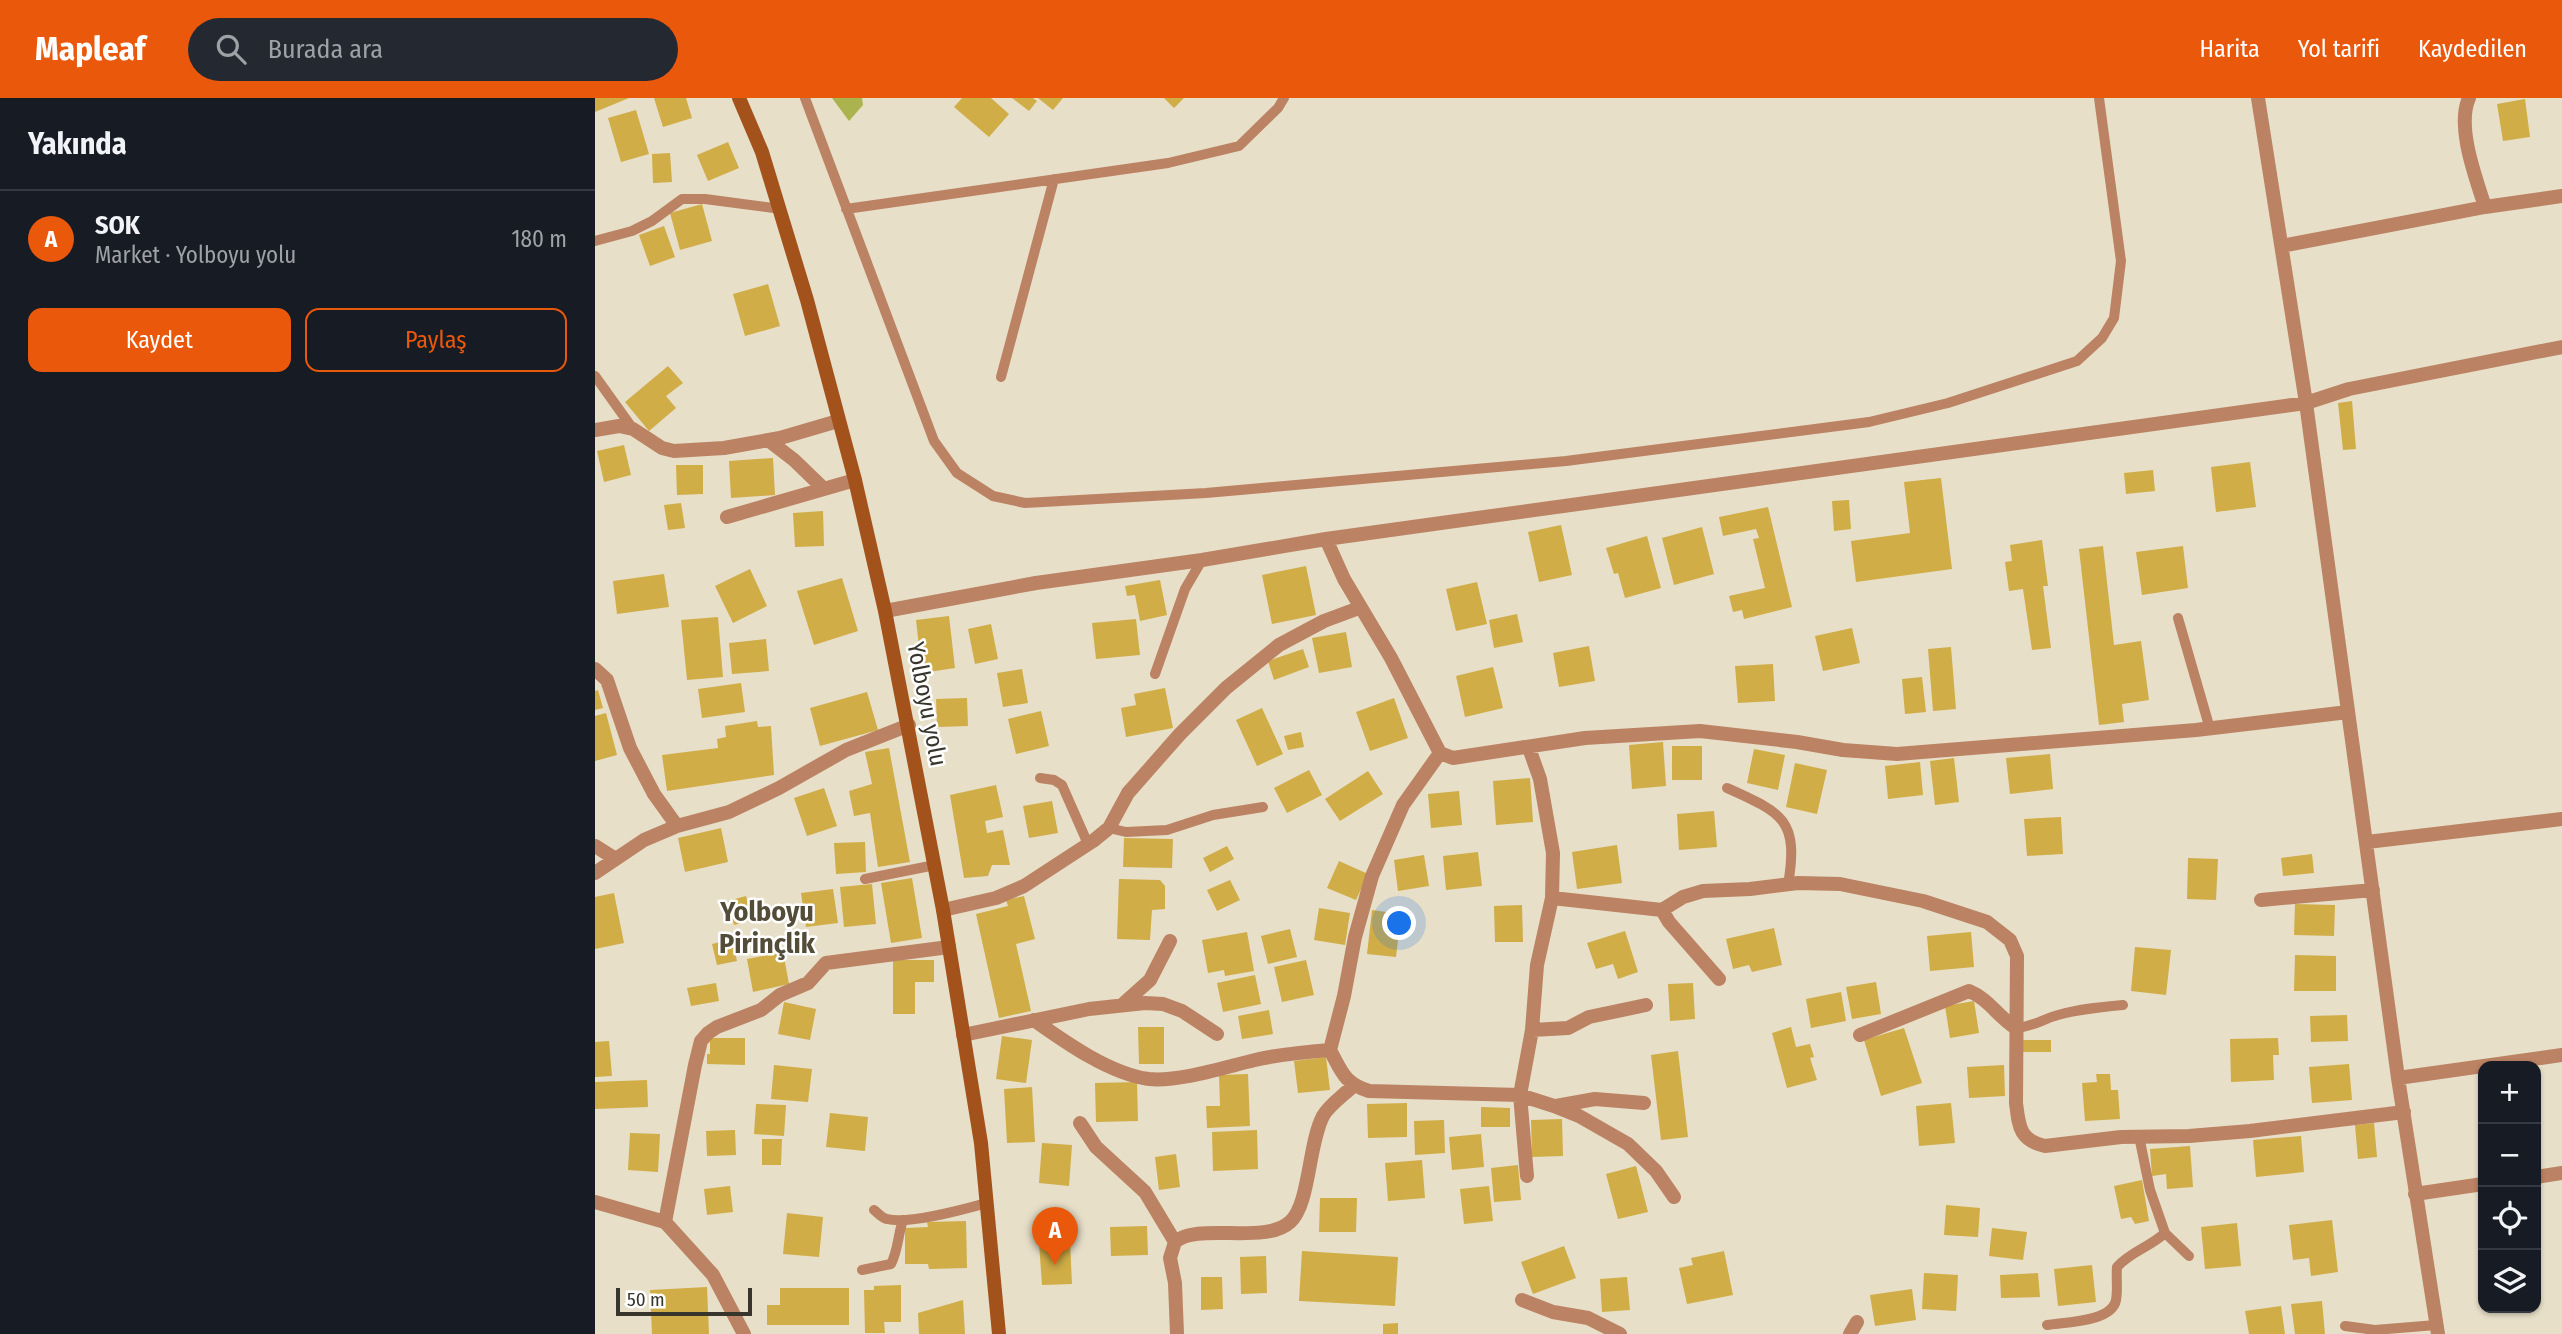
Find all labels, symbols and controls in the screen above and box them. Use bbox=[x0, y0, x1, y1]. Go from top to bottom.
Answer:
search box bbox=[188, 18, 678, 81]
text: Mapleaf bbox=[35, 29, 146, 69]
icon: search bbox=[212, 30, 250, 68]
text: Burada ara bbox=[268, 34, 383, 65]
text: Harita bbox=[2200, 35, 2260, 63]
text: Yol tarifi bbox=[2298, 35, 2380, 63]
text: Kaydedilen bbox=[2418, 35, 2527, 63]
text: Yakında bbox=[28, 126, 127, 162]
text: SOK bbox=[95, 210, 140, 241]
text: A bbox=[45, 225, 57, 253]
text: 180 m bbox=[511, 225, 567, 253]
text: Market · Yolboyu yolu bbox=[95, 241, 296, 269]
button: Kaydet bbox=[28, 308, 291, 372]
button: Paylaş bbox=[305, 308, 567, 372]
street label: Yolboyu yolu bbox=[901, 640, 953, 768]
district label: Yolboyu Pirinçlik bbox=[719, 895, 816, 960]
your location bbox=[1382, 906, 1416, 940]
map controls bbox=[2478, 1061, 2541, 1313]
button: + bbox=[2478, 1061, 2541, 1124]
button: − bbox=[2478, 1124, 2541, 1187]
button: locate bbox=[2478, 1187, 2541, 1250]
pin: A bbox=[1032, 1207, 1078, 1265]
button: layers bbox=[2478, 1250, 2541, 1313]
scale bar bbox=[616, 1285, 753, 1317]
text: 50 m bbox=[627, 1288, 665, 1311]

